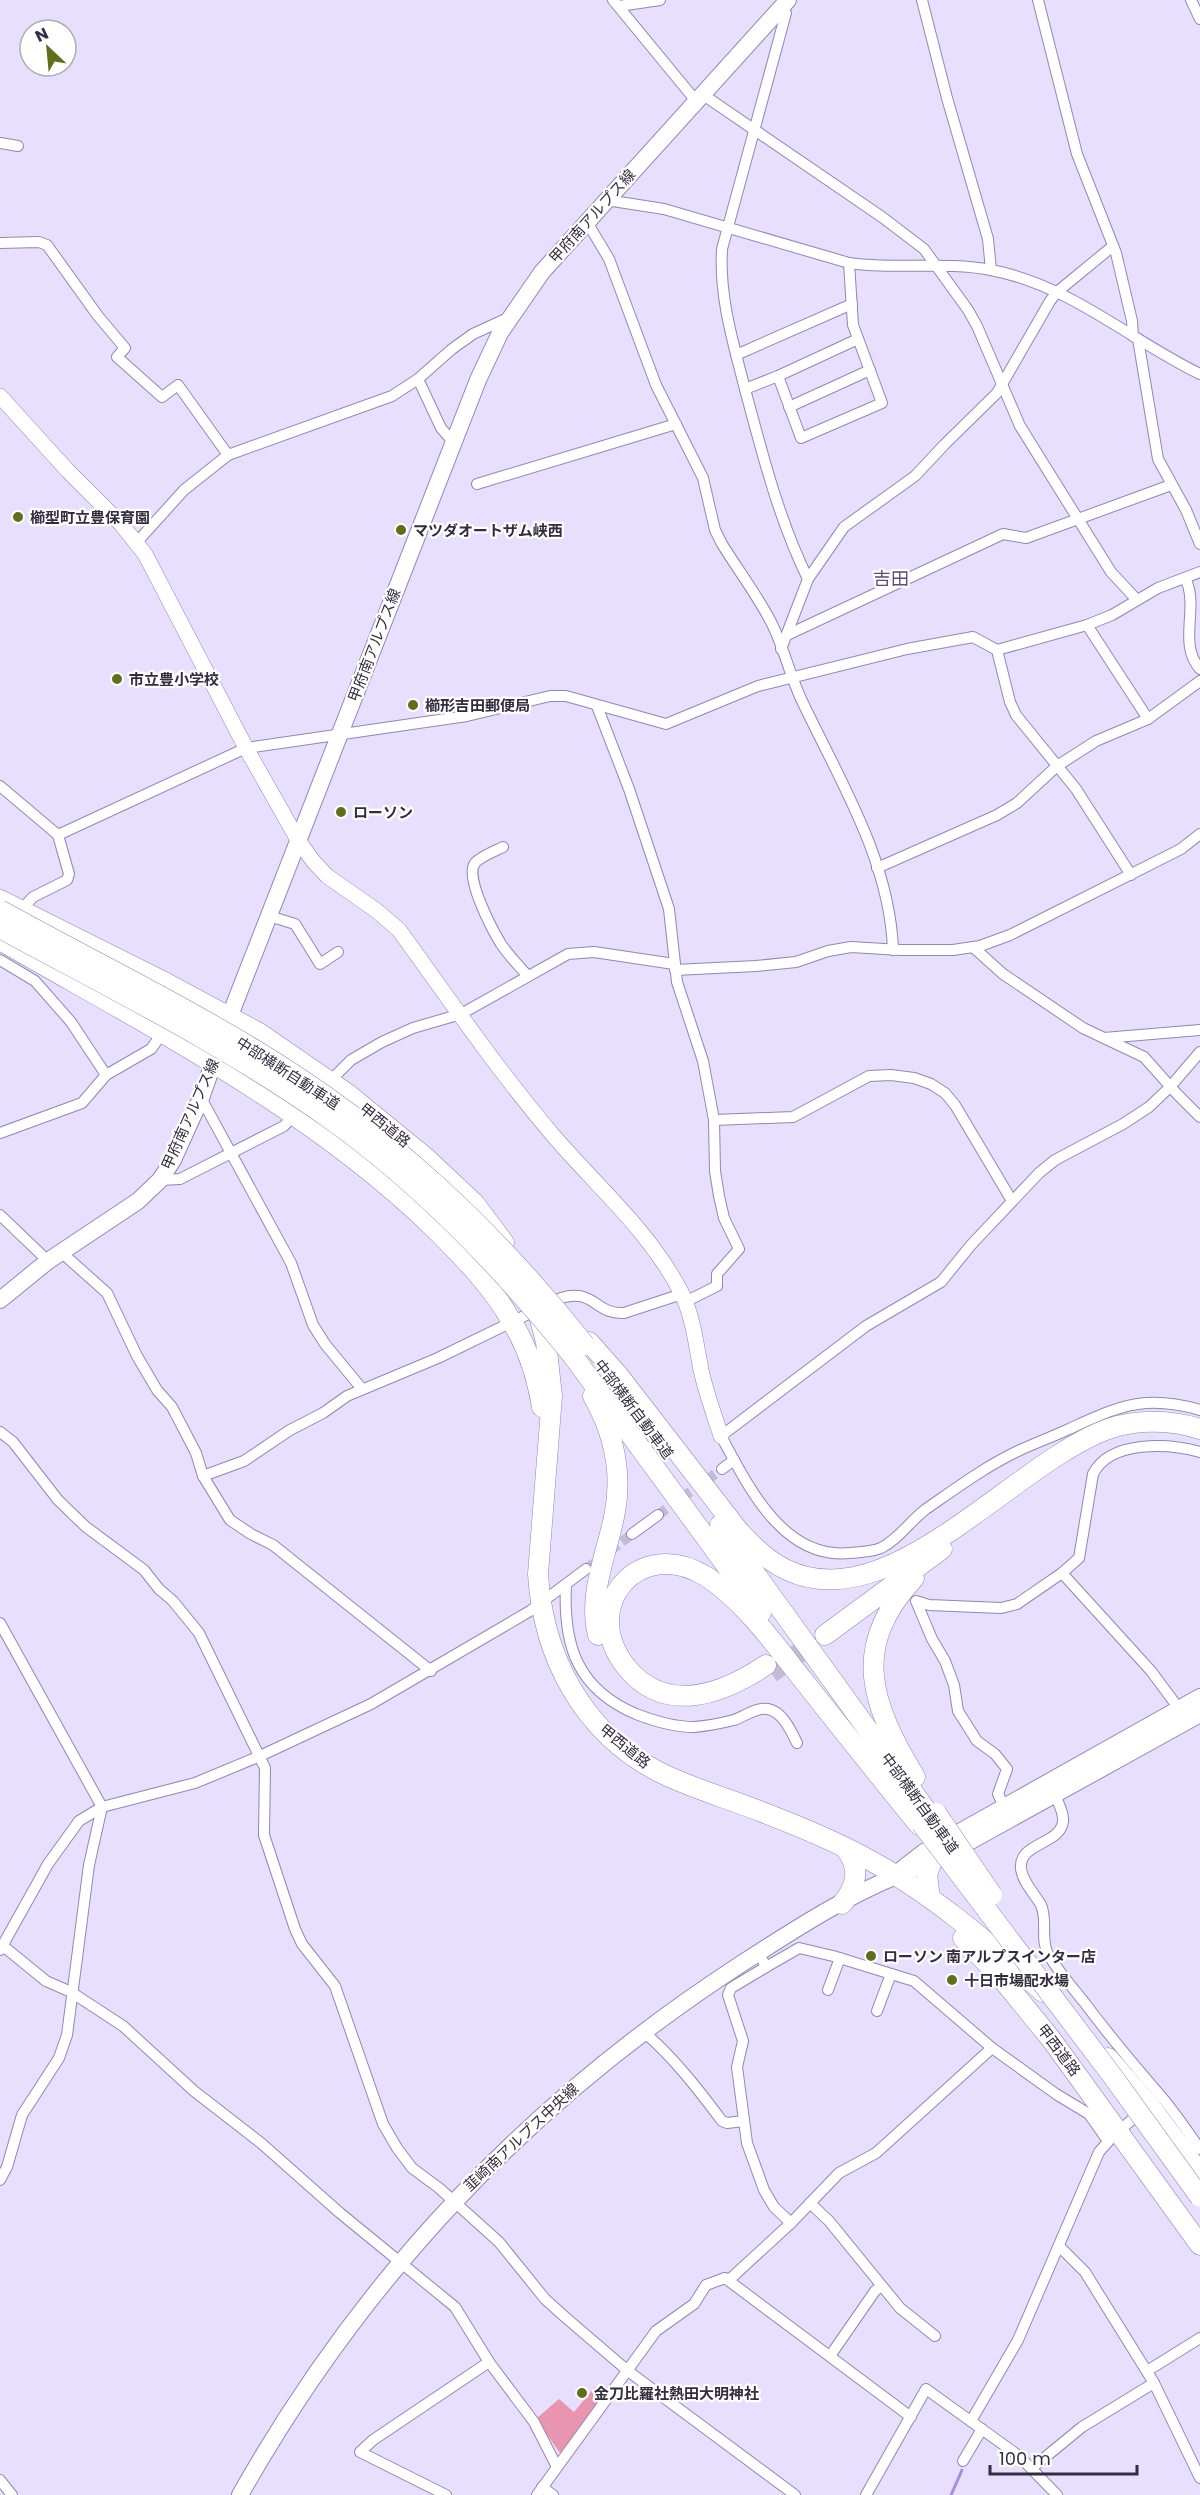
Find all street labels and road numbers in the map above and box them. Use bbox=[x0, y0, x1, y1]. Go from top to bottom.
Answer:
street label: 甲府南アルプス線 bbox=[544, 164, 640, 268]
street label: 甲府南アルプス線 bbox=[343, 585, 405, 705]
street label: 中部横断自動車道 bbox=[232, 1032, 344, 1114]
street label: 甲府南アルプス線 bbox=[156, 1055, 224, 1173]
street label: 甲西道路 bbox=[355, 1098, 415, 1152]
street label: 中部横断自動車道 bbox=[590, 1355, 678, 1463]
street label: 甲西道路 bbox=[595, 1719, 655, 1773]
street label: 中部横断自動車道 bbox=[876, 1748, 964, 1858]
street label: 甲西道路 bbox=[1033, 2020, 1085, 2080]
street label: 韮崎南アルプス中央線 bbox=[459, 2078, 583, 2196]

